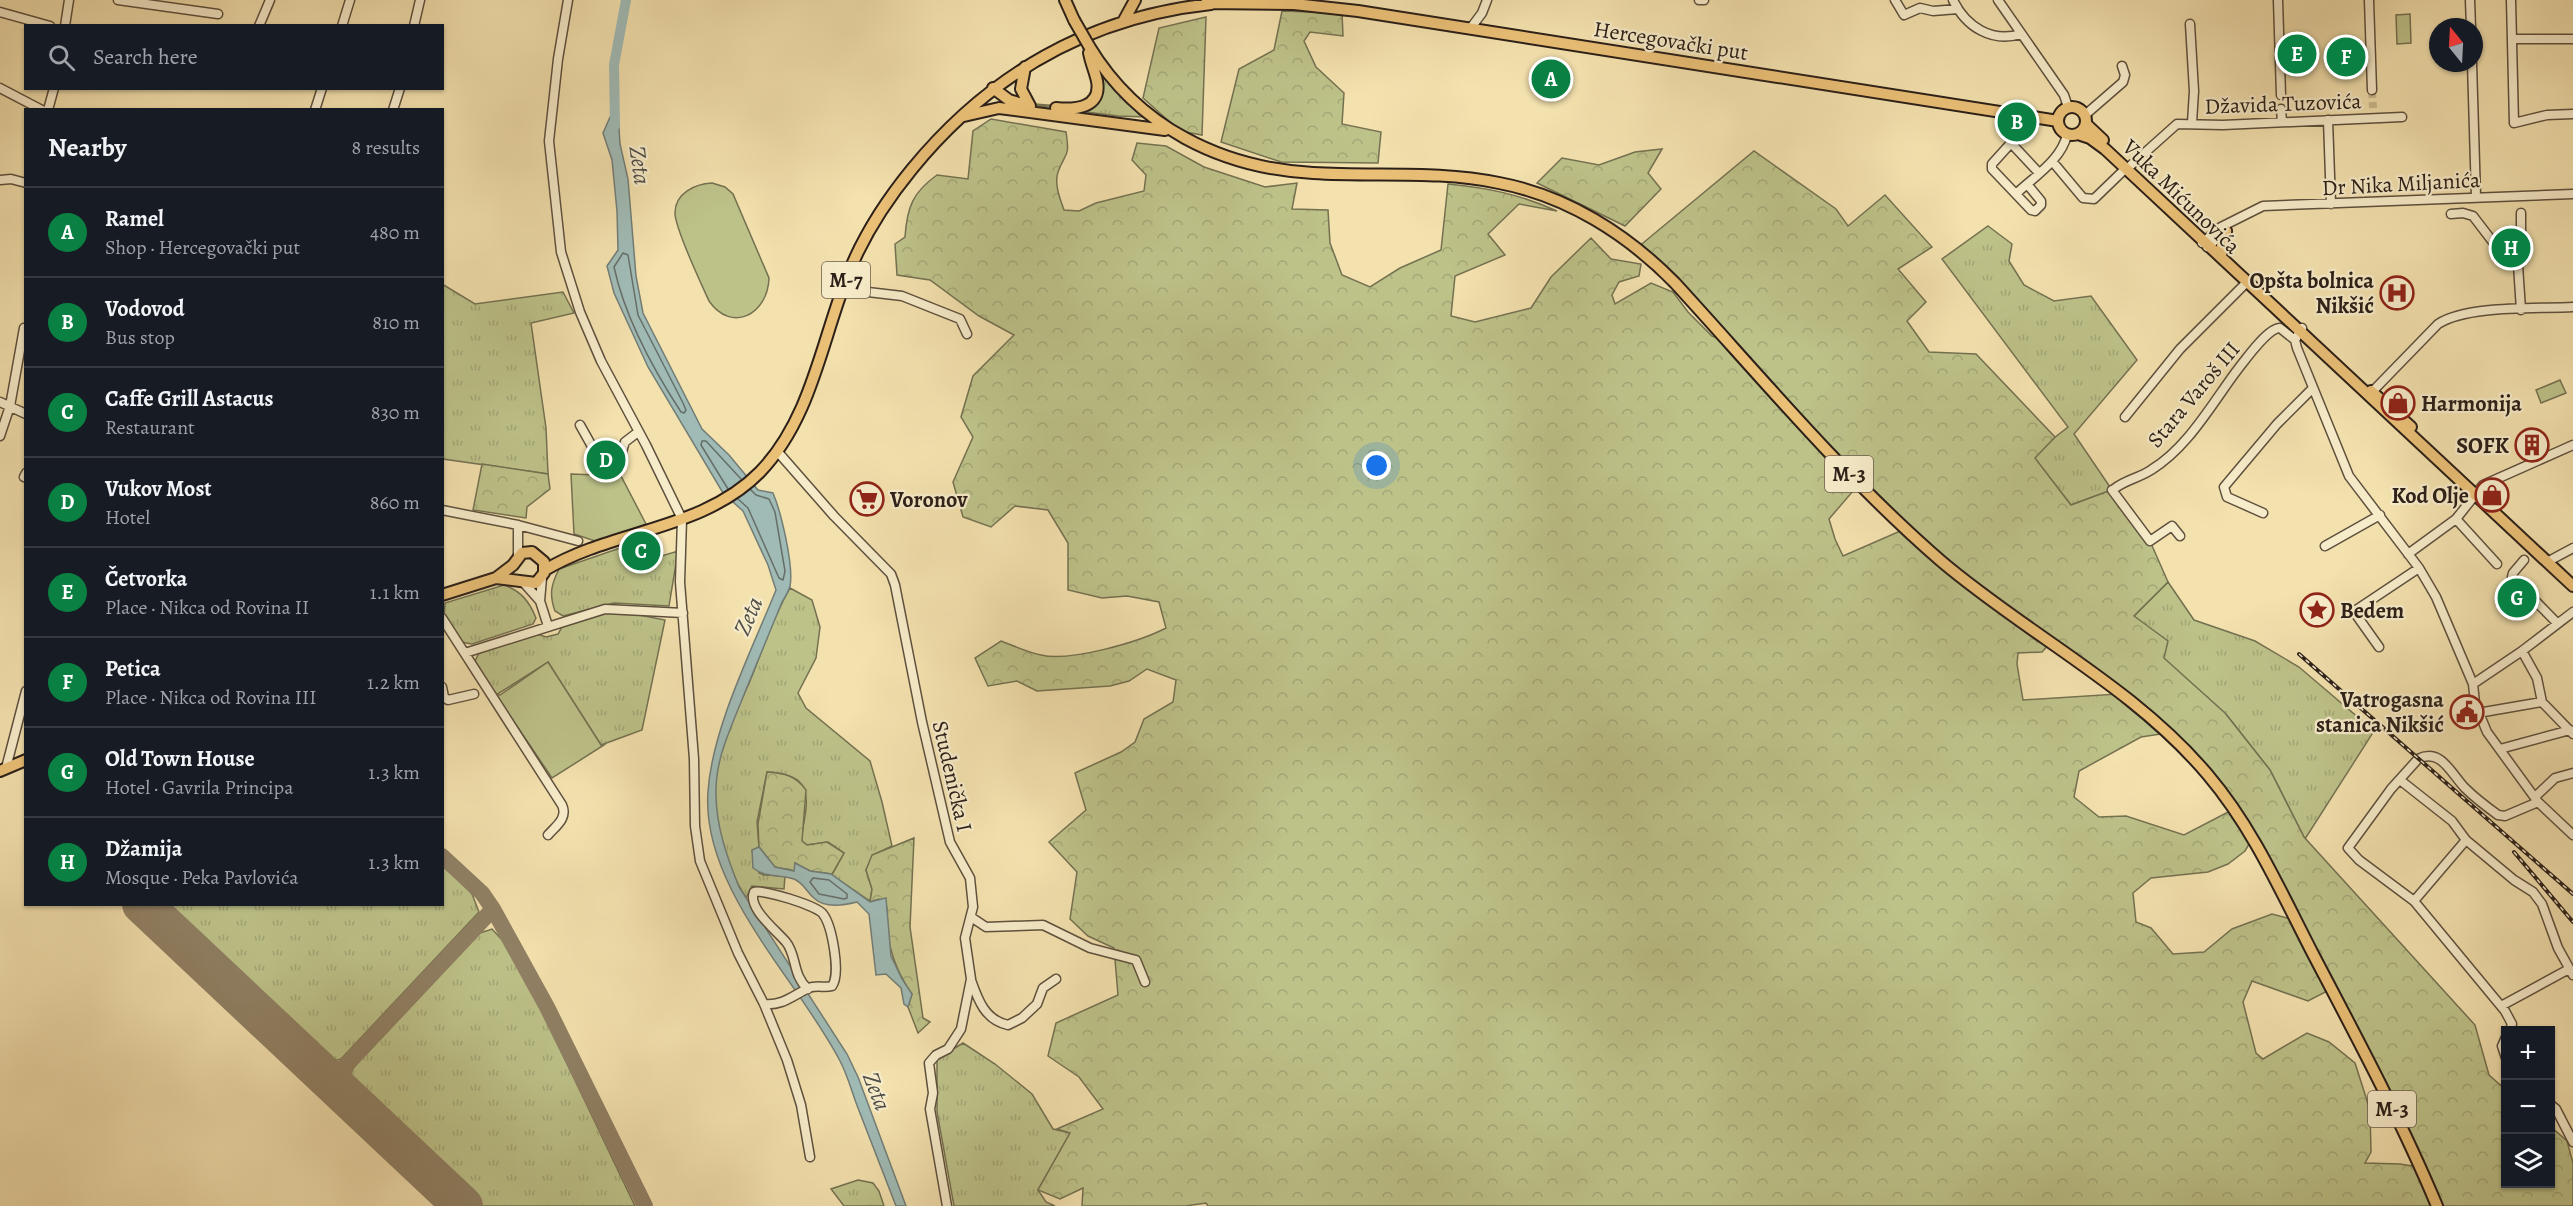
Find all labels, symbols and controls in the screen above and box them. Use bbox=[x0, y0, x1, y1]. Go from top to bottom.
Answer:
street label: Hercegovački put bbox=[1592, 14, 1750, 68]
north arrow bbox=[2429, 18, 2483, 72]
search box bbox=[24, 24, 444, 90]
pin: E bbox=[2278, 32, 2316, 76]
pin: F bbox=[2326, 34, 2366, 80]
icon: search bbox=[45, 41, 78, 74]
text: Search here bbox=[93, 42, 198, 72]
pin: A bbox=[1532, 56, 1570, 101]
street label: Džavida Tuzovića bbox=[2204, 86, 2363, 122]
pin: B bbox=[1998, 100, 2036, 144]
text: Nearby bbox=[48, 130, 127, 165]
street label: Vuka Mićunovića bbox=[2115, 132, 2247, 261]
text: 8 results bbox=[352, 134, 420, 161]
water label: Zeta bbox=[621, 144, 659, 186]
street label: Dr Nika Miljanića bbox=[2321, 165, 2482, 203]
text: Ramel bbox=[105, 204, 164, 234]
text: A bbox=[61, 219, 74, 246]
text: 480 m bbox=[370, 219, 420, 246]
pin: H bbox=[2492, 226, 2530, 270]
text: Shop · Hercegovački put bbox=[105, 234, 300, 261]
road number: M-7 bbox=[822, 262, 870, 298]
place label: Opšta bolnica Nikšić bbox=[2250, 266, 2374, 321]
hospital icon: Opšta bolnica Nikšić bbox=[2379, 275, 2415, 311]
text: Vodovod bbox=[105, 294, 185, 324]
text: B bbox=[61, 309, 74, 336]
text: 810 m bbox=[372, 309, 420, 336]
text: Bus stop bbox=[105, 324, 175, 351]
street label: Stara Varoš III bbox=[2140, 335, 2247, 454]
text: Caffe Grill Astacus bbox=[105, 384, 274, 414]
shop icon: Harmonija bbox=[2380, 385, 2416, 421]
place label: Harmonija bbox=[2421, 389, 2522, 419]
text: C bbox=[61, 399, 74, 426]
text: 830 m bbox=[371, 399, 420, 426]
text: Restaurant bbox=[105, 414, 195, 441]
building icon: SOFK bbox=[2514, 427, 2550, 463]
place label: SOFK bbox=[2456, 431, 2510, 461]
pin: D bbox=[586, 438, 626, 482]
your location bbox=[1362, 451, 1391, 480]
road number: M-3 bbox=[1825, 456, 1873, 492]
text: Vukov Most bbox=[105, 474, 212, 504]
shop icon: Kod Olje bbox=[2474, 477, 2510, 513]
supermarket icon: Voronov bbox=[849, 481, 885, 517]
place label: Kod Olje bbox=[2392, 481, 2469, 511]
place label: Voronov bbox=[889, 485, 968, 515]
text: D bbox=[61, 489, 74, 516]
text: 860 m bbox=[370, 489, 420, 516]
text: Hotel bbox=[105, 504, 150, 531]
pin: C bbox=[622, 528, 660, 574]
text: Četvorka bbox=[105, 564, 188, 594]
pin: G bbox=[2498, 576, 2536, 620]
text: E bbox=[62, 579, 73, 606]
text: 1.1 km bbox=[370, 579, 420, 606]
water label: Zeta bbox=[726, 592, 770, 640]
place icon: Bedem bbox=[2299, 592, 2335, 628]
text: Place · Nikca od Rovina II bbox=[105, 594, 309, 621]
place label: Bedem bbox=[2340, 596, 2404, 626]
text: Petica bbox=[105, 654, 161, 684]
text: F bbox=[62, 669, 73, 696]
text: 1.2 km bbox=[367, 669, 420, 696]
text: Place · Nikca od Rovina III bbox=[105, 684, 317, 711]
place label: Vatrogasna stanica Nikšić bbox=[2316, 685, 2444, 740]
public building icon: Vatrogasna stanica Nikšić bbox=[2449, 694, 2485, 730]
street label: Studenička I bbox=[925, 718, 979, 835]
text: Old Town House bbox=[105, 744, 255, 774]
text: G bbox=[61, 759, 74, 786]
text: 1.3 km bbox=[368, 759, 420, 786]
text: Hotel · Gavrila Principa bbox=[105, 774, 293, 801]
text: Džamija bbox=[105, 834, 182, 864]
text: H bbox=[60, 849, 75, 876]
text: 1.3 km bbox=[368, 849, 420, 876]
text: Mosque · Peka Pavlovića bbox=[105, 864, 299, 891]
map controls bbox=[2501, 1026, 2555, 1188]
button: + bbox=[2501, 1026, 2555, 1080]
water label: Zeta bbox=[855, 1067, 899, 1115]
button: − bbox=[2501, 1080, 2555, 1134]
road number: M-3 bbox=[2368, 1091, 2416, 1127]
button: layers bbox=[2501, 1134, 2555, 1188]

